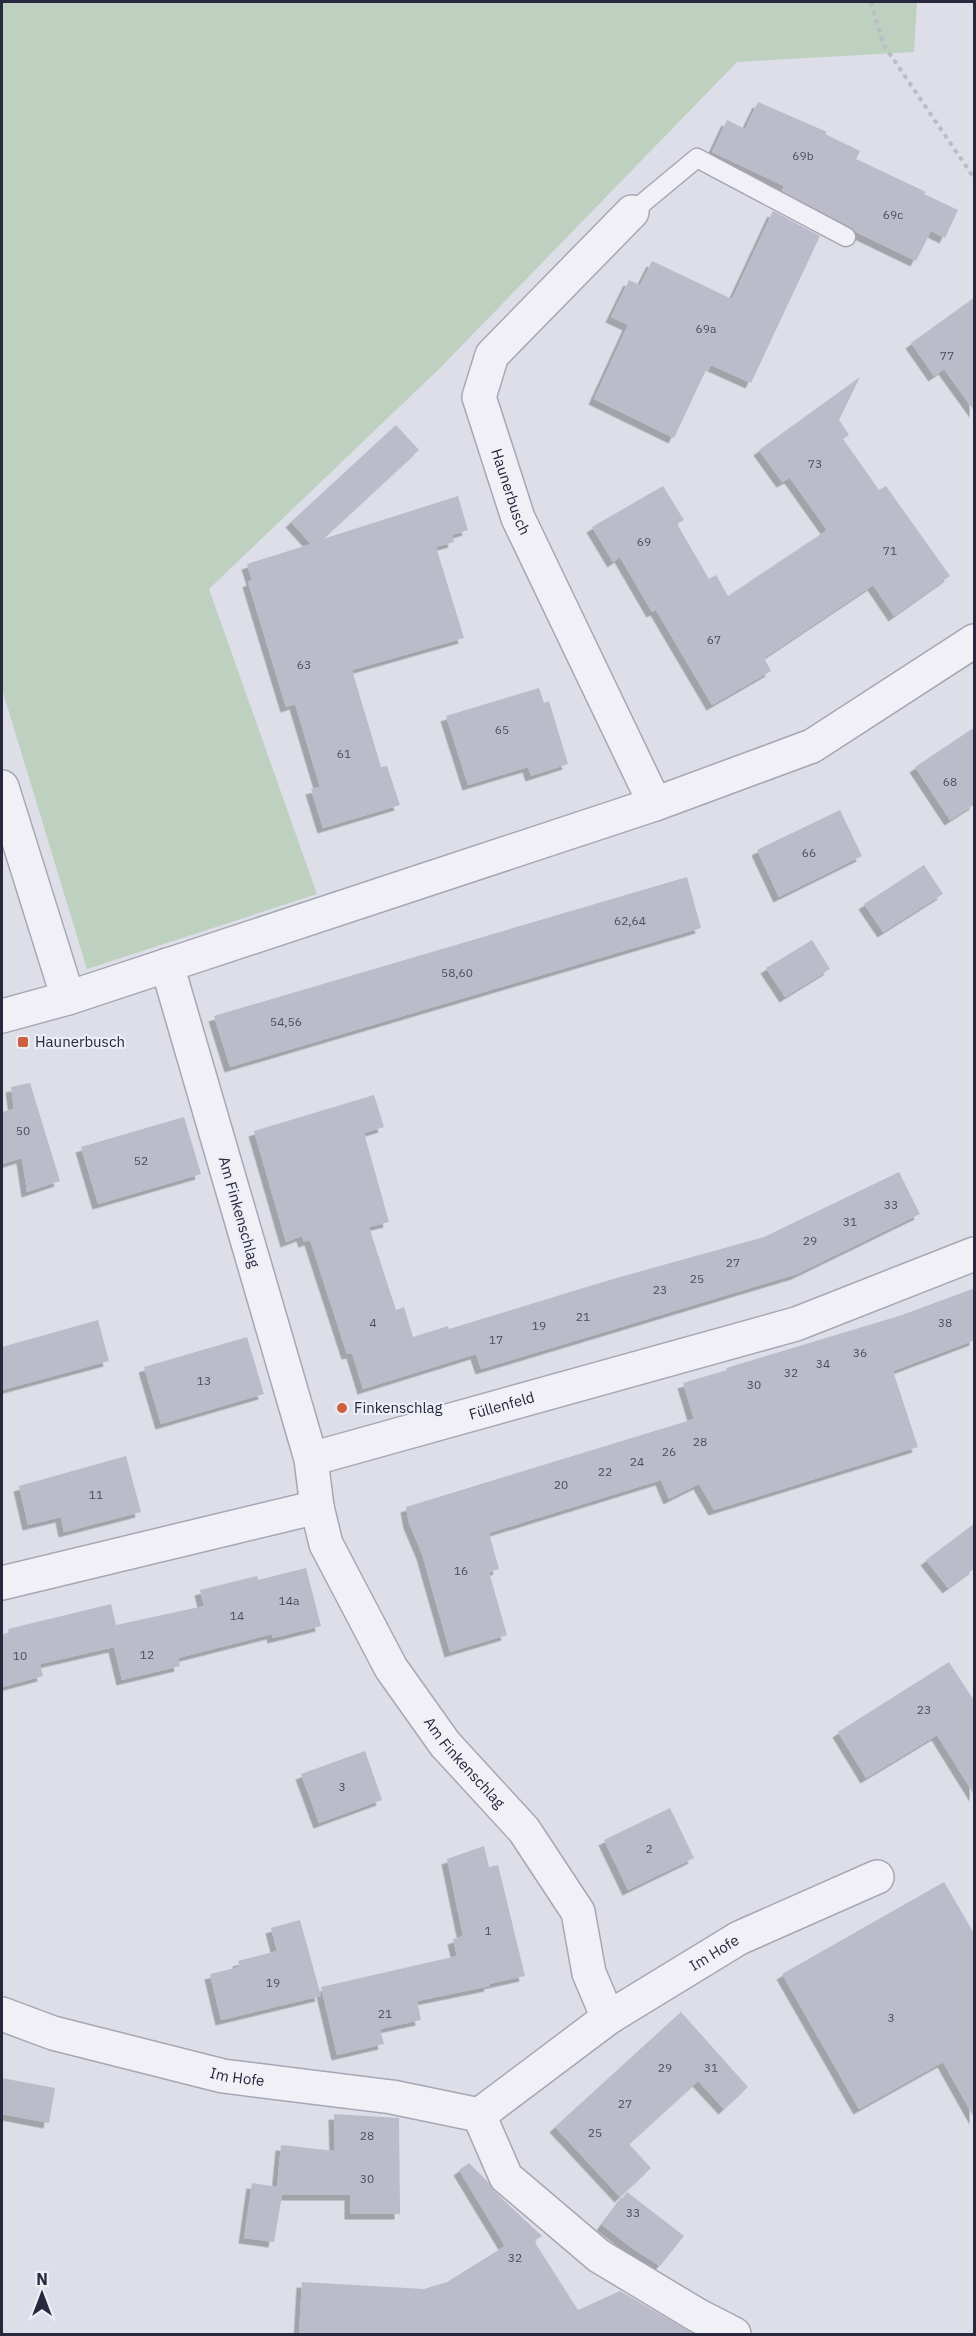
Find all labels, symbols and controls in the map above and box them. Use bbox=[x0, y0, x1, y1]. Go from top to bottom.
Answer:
house number: 69b bbox=[792, 148, 814, 163]
house number: 69c bbox=[883, 207, 903, 222]
house number: 69a bbox=[696, 321, 717, 336]
house number: 77 bbox=[940, 348, 954, 363]
street label: Haunerbusch bbox=[487, 446, 535, 538]
house number: 73 bbox=[808, 456, 822, 471]
house number: 69 bbox=[637, 534, 651, 549]
house number: 71 bbox=[883, 543, 897, 558]
house number: 67 bbox=[707, 632, 721, 647]
house number: 63 bbox=[297, 657, 311, 672]
house number: 65 bbox=[495, 722, 509, 737]
house number: 61 bbox=[337, 746, 351, 761]
house number: 68 bbox=[943, 774, 957, 789]
house number: 66 bbox=[802, 845, 816, 860]
house number: 62,64 bbox=[614, 913, 646, 928]
house number: 58,60 bbox=[441, 965, 473, 980]
house number: 54,56 bbox=[270, 1014, 302, 1029]
place label: Haunerbusch bbox=[35, 1032, 125, 1051]
marker: Haunerbusch bbox=[16, 1035, 30, 1049]
house number: 50 bbox=[16, 1123, 30, 1138]
house number: 52 bbox=[134, 1153, 148, 1168]
street label: Am Finkenschlag bbox=[215, 1154, 264, 1270]
house number: 33 bbox=[884, 1197, 898, 1212]
house number: 31 bbox=[843, 1214, 857, 1229]
house number: 29 bbox=[803, 1233, 817, 1248]
house number: 27 bbox=[726, 1255, 740, 1270]
house number: 25 bbox=[690, 1271, 704, 1286]
house number: 23 bbox=[653, 1282, 667, 1297]
house number: 21 bbox=[576, 1309, 590, 1324]
house number: 4 bbox=[369, 1315, 377, 1330]
house number: 38 bbox=[938, 1315, 952, 1330]
house number: 19 bbox=[532, 1318, 546, 1333]
house number: 17 bbox=[489, 1332, 503, 1347]
house number: 36 bbox=[853, 1345, 867, 1360]
house number: 34 bbox=[816, 1356, 830, 1371]
house number: 32 bbox=[784, 1365, 798, 1380]
house number: 13 bbox=[197, 1373, 211, 1388]
house number: 30 bbox=[747, 1377, 761, 1392]
street label: Füllenfeld bbox=[467, 1387, 537, 1424]
place label: Finkenschlag bbox=[354, 1398, 443, 1417]
marker: Finkenschlag bbox=[335, 1401, 349, 1415]
house number: 28 bbox=[693, 1434, 707, 1449]
house number: 26 bbox=[662, 1444, 676, 1459]
house number: 24 bbox=[630, 1454, 644, 1469]
house number: 22 bbox=[598, 1464, 612, 1479]
house number: 20 bbox=[554, 1477, 568, 1492]
house number: 11 bbox=[89, 1487, 103, 1502]
house number: 16 bbox=[454, 1563, 468, 1578]
house number: 14a bbox=[279, 1593, 300, 1608]
house number: 14 bbox=[230, 1608, 244, 1623]
house number: 12 bbox=[140, 1647, 154, 1662]
house number: 10 bbox=[13, 1648, 27, 1663]
house number: 23 bbox=[917, 1702, 931, 1717]
street label: Am Finkenschlag bbox=[420, 1713, 509, 1812]
house number: 3 bbox=[338, 1779, 346, 1794]
house number: 2 bbox=[645, 1841, 653, 1856]
house number: 1 bbox=[484, 1923, 492, 1938]
street label: Im Hofe bbox=[686, 1930, 742, 1975]
house number: 19 bbox=[266, 1975, 280, 1990]
house number: 21 bbox=[378, 2006, 392, 2021]
house number: 3 bbox=[887, 2010, 895, 2025]
house number: 29 bbox=[658, 2060, 672, 2075]
house number: 31 bbox=[704, 2060, 718, 2075]
street label: Im Hofe bbox=[208, 2063, 265, 2090]
house number: 27 bbox=[618, 2096, 632, 2111]
house number: 25 bbox=[588, 2125, 602, 2140]
house number: 28 bbox=[360, 2128, 374, 2143]
house number: 30 bbox=[360, 2171, 374, 2186]
house number: 33 bbox=[626, 2205, 640, 2220]
house number: 32 bbox=[508, 2250, 522, 2265]
north arrow bbox=[12, 2264, 72, 2324]
text: N bbox=[36, 2269, 48, 2289]

